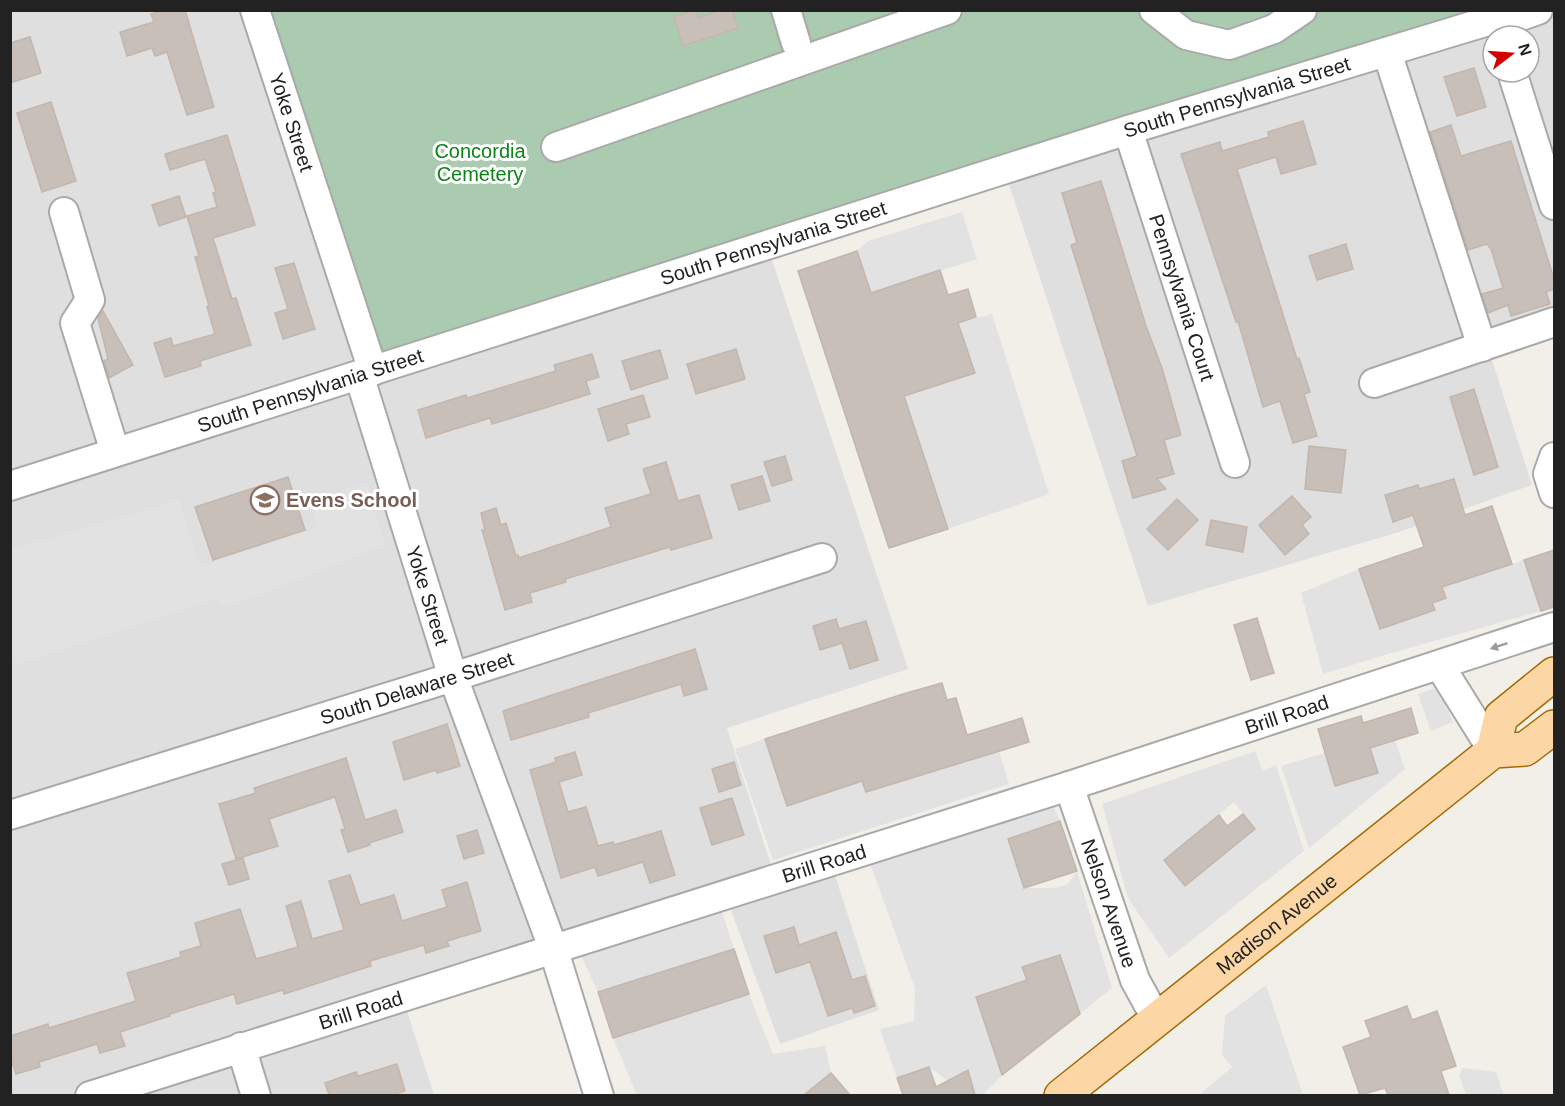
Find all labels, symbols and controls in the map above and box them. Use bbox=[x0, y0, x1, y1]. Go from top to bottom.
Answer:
north arrow bbox=[1481, 24, 1541, 84]
text: N bbox=[1515, 42, 1535, 58]
street label: South Pennsylvania Street bbox=[1121, 52, 1353, 142]
street label: Yoke Street bbox=[265, 70, 318, 175]
park label: Concordia Cemetery bbox=[434, 140, 526, 185]
street label: South Pennsylvania Street bbox=[658, 197, 889, 289]
street label: Pennsylvania Court bbox=[1145, 212, 1219, 384]
street label: South Pennsylvania Street bbox=[194, 344, 426, 437]
school or university icon: Evens School bbox=[249, 484, 281, 516]
place label: Evens School bbox=[286, 489, 417, 511]
street label: Yoke Street bbox=[402, 543, 454, 648]
one-way arrow bbox=[1490, 642, 1508, 651]
street label: South Delaware Street bbox=[317, 647, 516, 729]
street label: Brill Road bbox=[1242, 691, 1331, 739]
street label: Nelson Avenue bbox=[1077, 836, 1141, 970]
street label: Brill Road bbox=[779, 840, 869, 887]
street label: Madison Avenue bbox=[1212, 869, 1341, 978]
street label: Brill Road bbox=[316, 987, 405, 1034]

